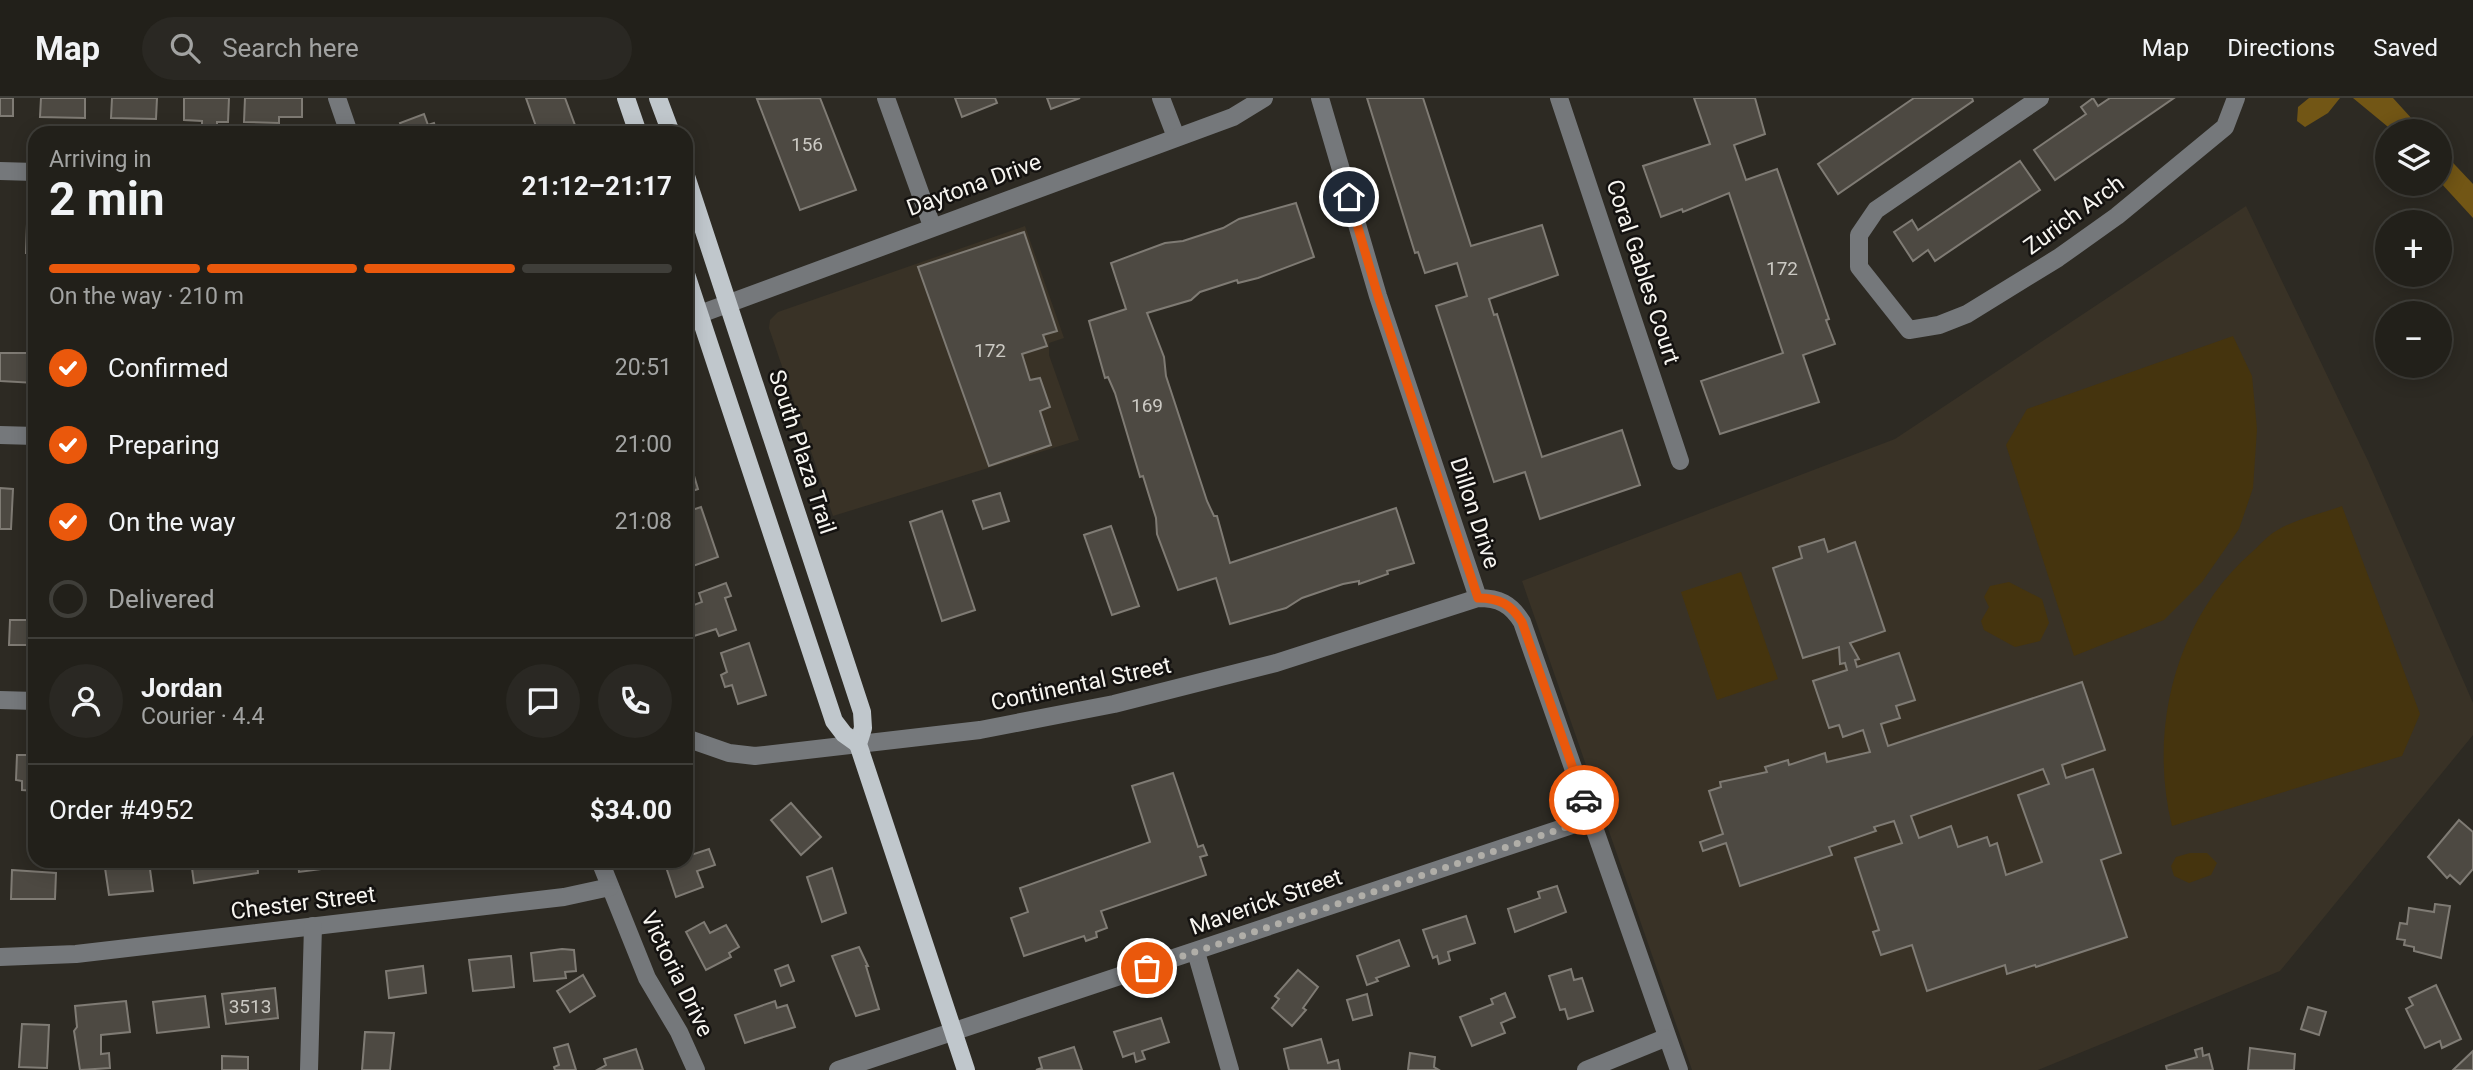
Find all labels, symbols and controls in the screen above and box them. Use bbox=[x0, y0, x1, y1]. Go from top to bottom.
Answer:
search box bbox=[142, 17, 632, 80]
text: Map bbox=[35, 29, 100, 68]
icon: search bbox=[166, 29, 204, 67]
text: Search here bbox=[222, 33, 359, 63]
text: Map bbox=[2142, 34, 2189, 62]
text: Directions bbox=[2227, 34, 2335, 62]
text: Saved bbox=[2373, 34, 2438, 62]
map controls bbox=[2375, 119, 2452, 378]
button: layers bbox=[2375, 119, 2452, 196]
house number: 156 bbox=[791, 133, 823, 156]
text: Arriving in bbox=[49, 146, 152, 173]
street label: Daytona Drive bbox=[903, 148, 1045, 222]
pin bbox=[1319, 167, 1379, 227]
street label: Zurich Arch bbox=[2019, 170, 2129, 260]
text: 21:12–21:17 bbox=[522, 171, 672, 201]
text: 2 min bbox=[49, 172, 165, 226]
street label: Coral Gables Court bbox=[1600, 176, 1686, 368]
icon: home bbox=[1330, 178, 1368, 216]
button: + bbox=[2375, 210, 2452, 287]
house number: 172 bbox=[1766, 257, 1798, 280]
text: On the way · 210 m bbox=[49, 283, 244, 310]
button: − bbox=[2375, 301, 2452, 378]
house number: 172 bbox=[974, 339, 1006, 362]
icon: check bbox=[49, 349, 87, 387]
text: Confirmed bbox=[108, 353, 229, 383]
text: 20:51 bbox=[615, 354, 672, 381]
street label: South Plaza Trail bbox=[763, 366, 841, 538]
house number: 169 bbox=[1131, 394, 1163, 417]
icon: check bbox=[49, 426, 87, 464]
text: Preparing bbox=[108, 430, 220, 460]
text: 21:00 bbox=[615, 431, 672, 458]
street label: Dillon Drive bbox=[1444, 454, 1506, 572]
icon: check bbox=[49, 503, 87, 541]
text: On the way bbox=[108, 507, 236, 537]
text: 21:08 bbox=[615, 508, 672, 535]
text: Delivered bbox=[108, 584, 215, 614]
street label: Continental Street bbox=[988, 652, 1174, 716]
button: person bbox=[49, 664, 123, 738]
button: chat bbox=[506, 664, 580, 738]
button: phone bbox=[598, 664, 672, 738]
text: Jordan bbox=[141, 673, 223, 703]
text: Courier · 4.4 bbox=[141, 703, 264, 730]
courier bbox=[1549, 765, 1619, 835]
icon: car bbox=[1565, 781, 1603, 819]
text: Order #4952 bbox=[49, 795, 194, 825]
text: $34.00 bbox=[590, 795, 672, 825]
street label: Maverick Street bbox=[1186, 863, 1346, 941]
street label: Chester Street bbox=[229, 881, 377, 925]
street label: Victoria Drive bbox=[635, 907, 719, 1041]
pin bbox=[1117, 938, 1177, 998]
icon: bag bbox=[1128, 949, 1166, 987]
house number: 3513 bbox=[229, 995, 271, 1018]

